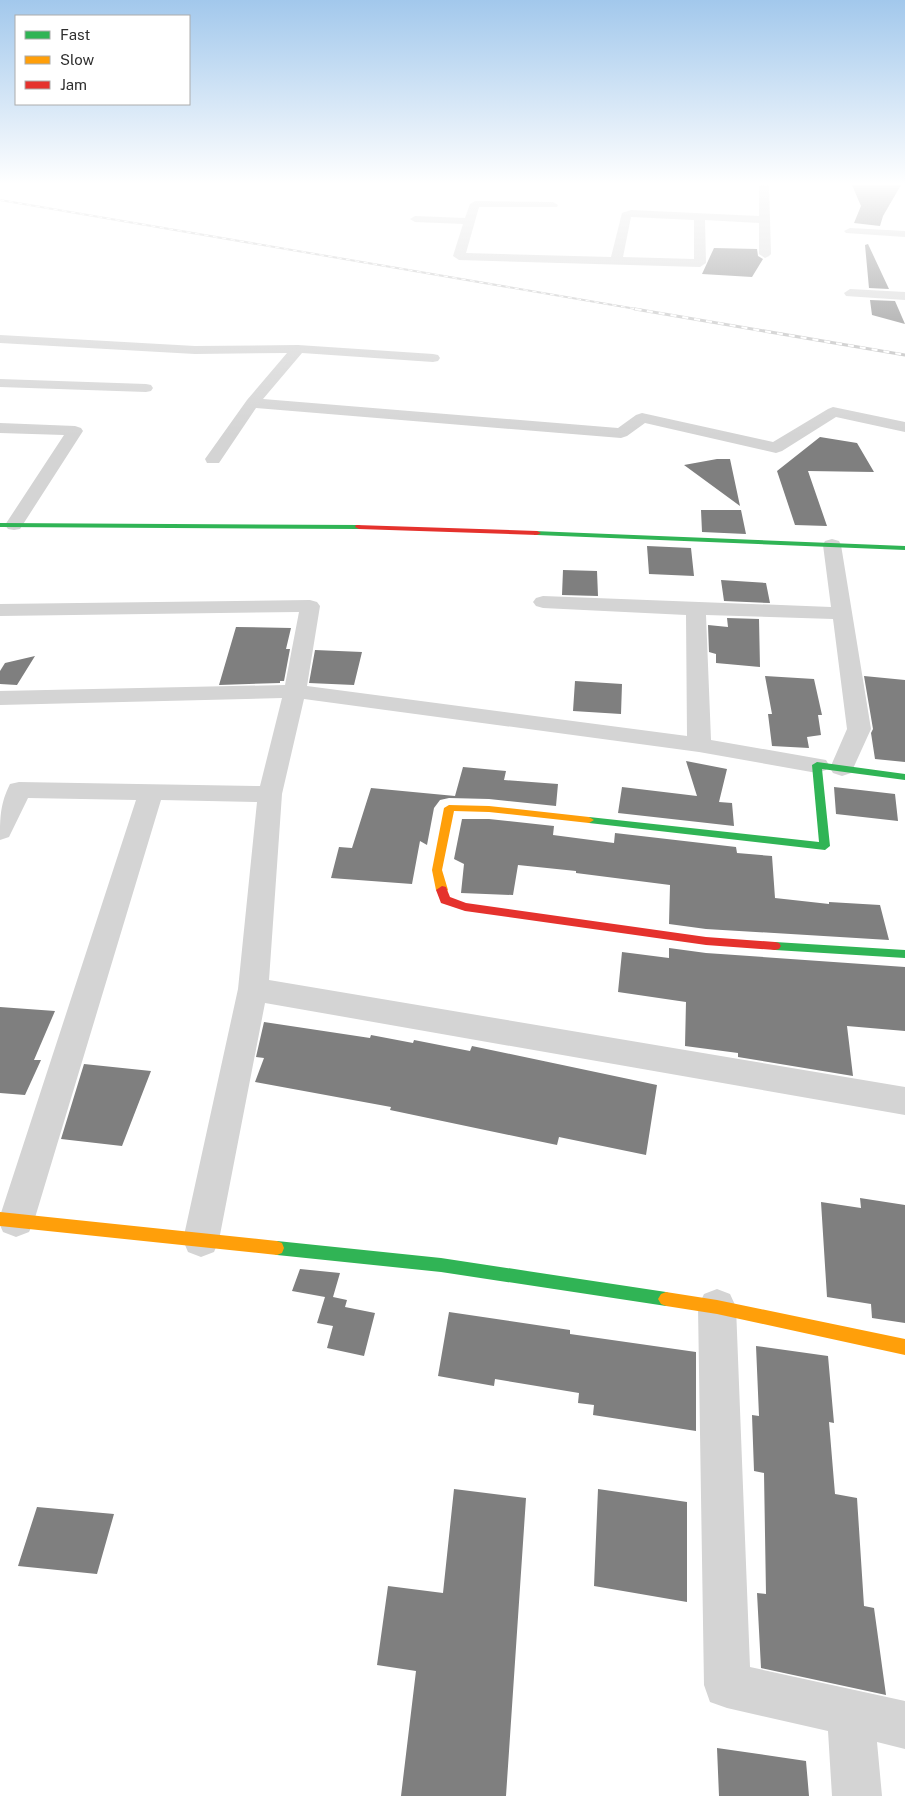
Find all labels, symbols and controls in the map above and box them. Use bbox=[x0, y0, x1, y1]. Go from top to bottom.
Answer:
legend bbox=[15, 15, 190, 105]
text: Fast bbox=[60, 26, 90, 43]
text: Slow bbox=[60, 51, 95, 68]
text: Jam bbox=[60, 76, 87, 93]

